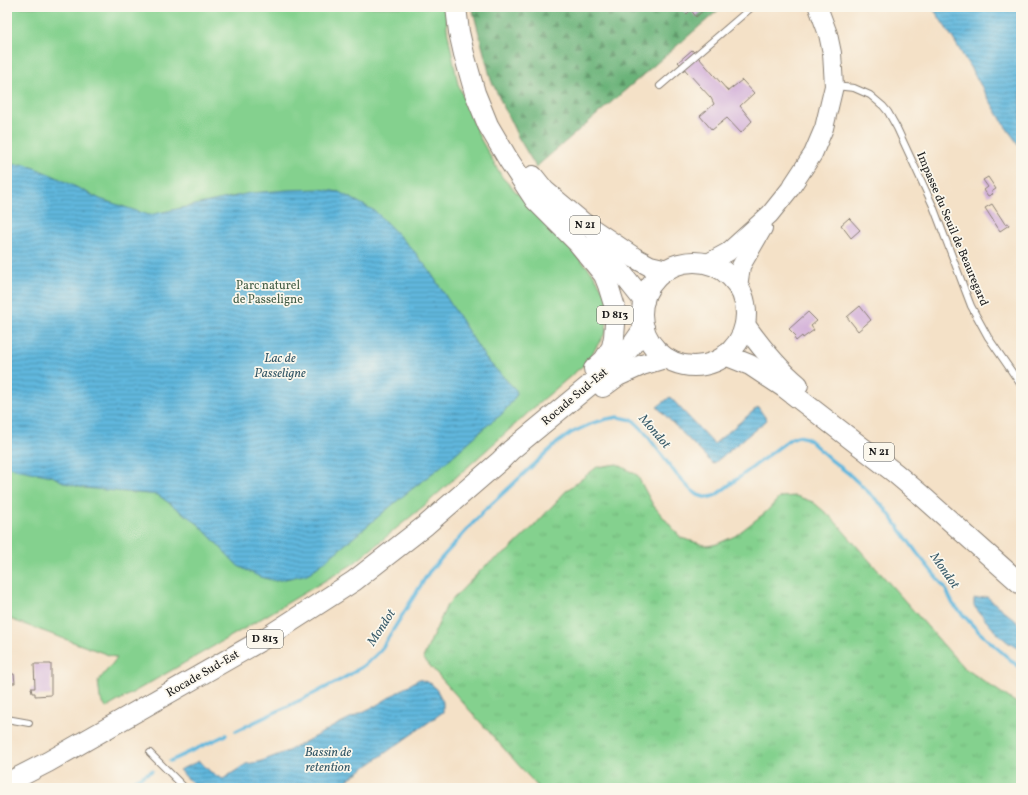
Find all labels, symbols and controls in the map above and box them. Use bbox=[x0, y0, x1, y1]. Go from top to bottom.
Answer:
street label: Impasse du Seuil de Beauregard bbox=[912, 149, 992, 309]
road number: N 21 bbox=[570, 216, 600, 234]
park label: Parc naturel de Passeligne bbox=[233, 278, 303, 308]
road number: D 813 bbox=[597, 306, 633, 324]
water label: Lac de Passeligne bbox=[254, 350, 306, 383]
street label: Rocade Sud-Est bbox=[538, 365, 612, 429]
water label: Mondot bbox=[633, 410, 675, 454]
road number: N 21 bbox=[864, 443, 894, 461]
water label: Mondot bbox=[925, 549, 963, 593]
water label: Mondot bbox=[363, 606, 401, 651]
road number: D 813 bbox=[247, 630, 283, 648]
street label: Rocade Sud-Est bbox=[164, 647, 242, 701]
water label: Bassin de retention bbox=[305, 744, 352, 777]

